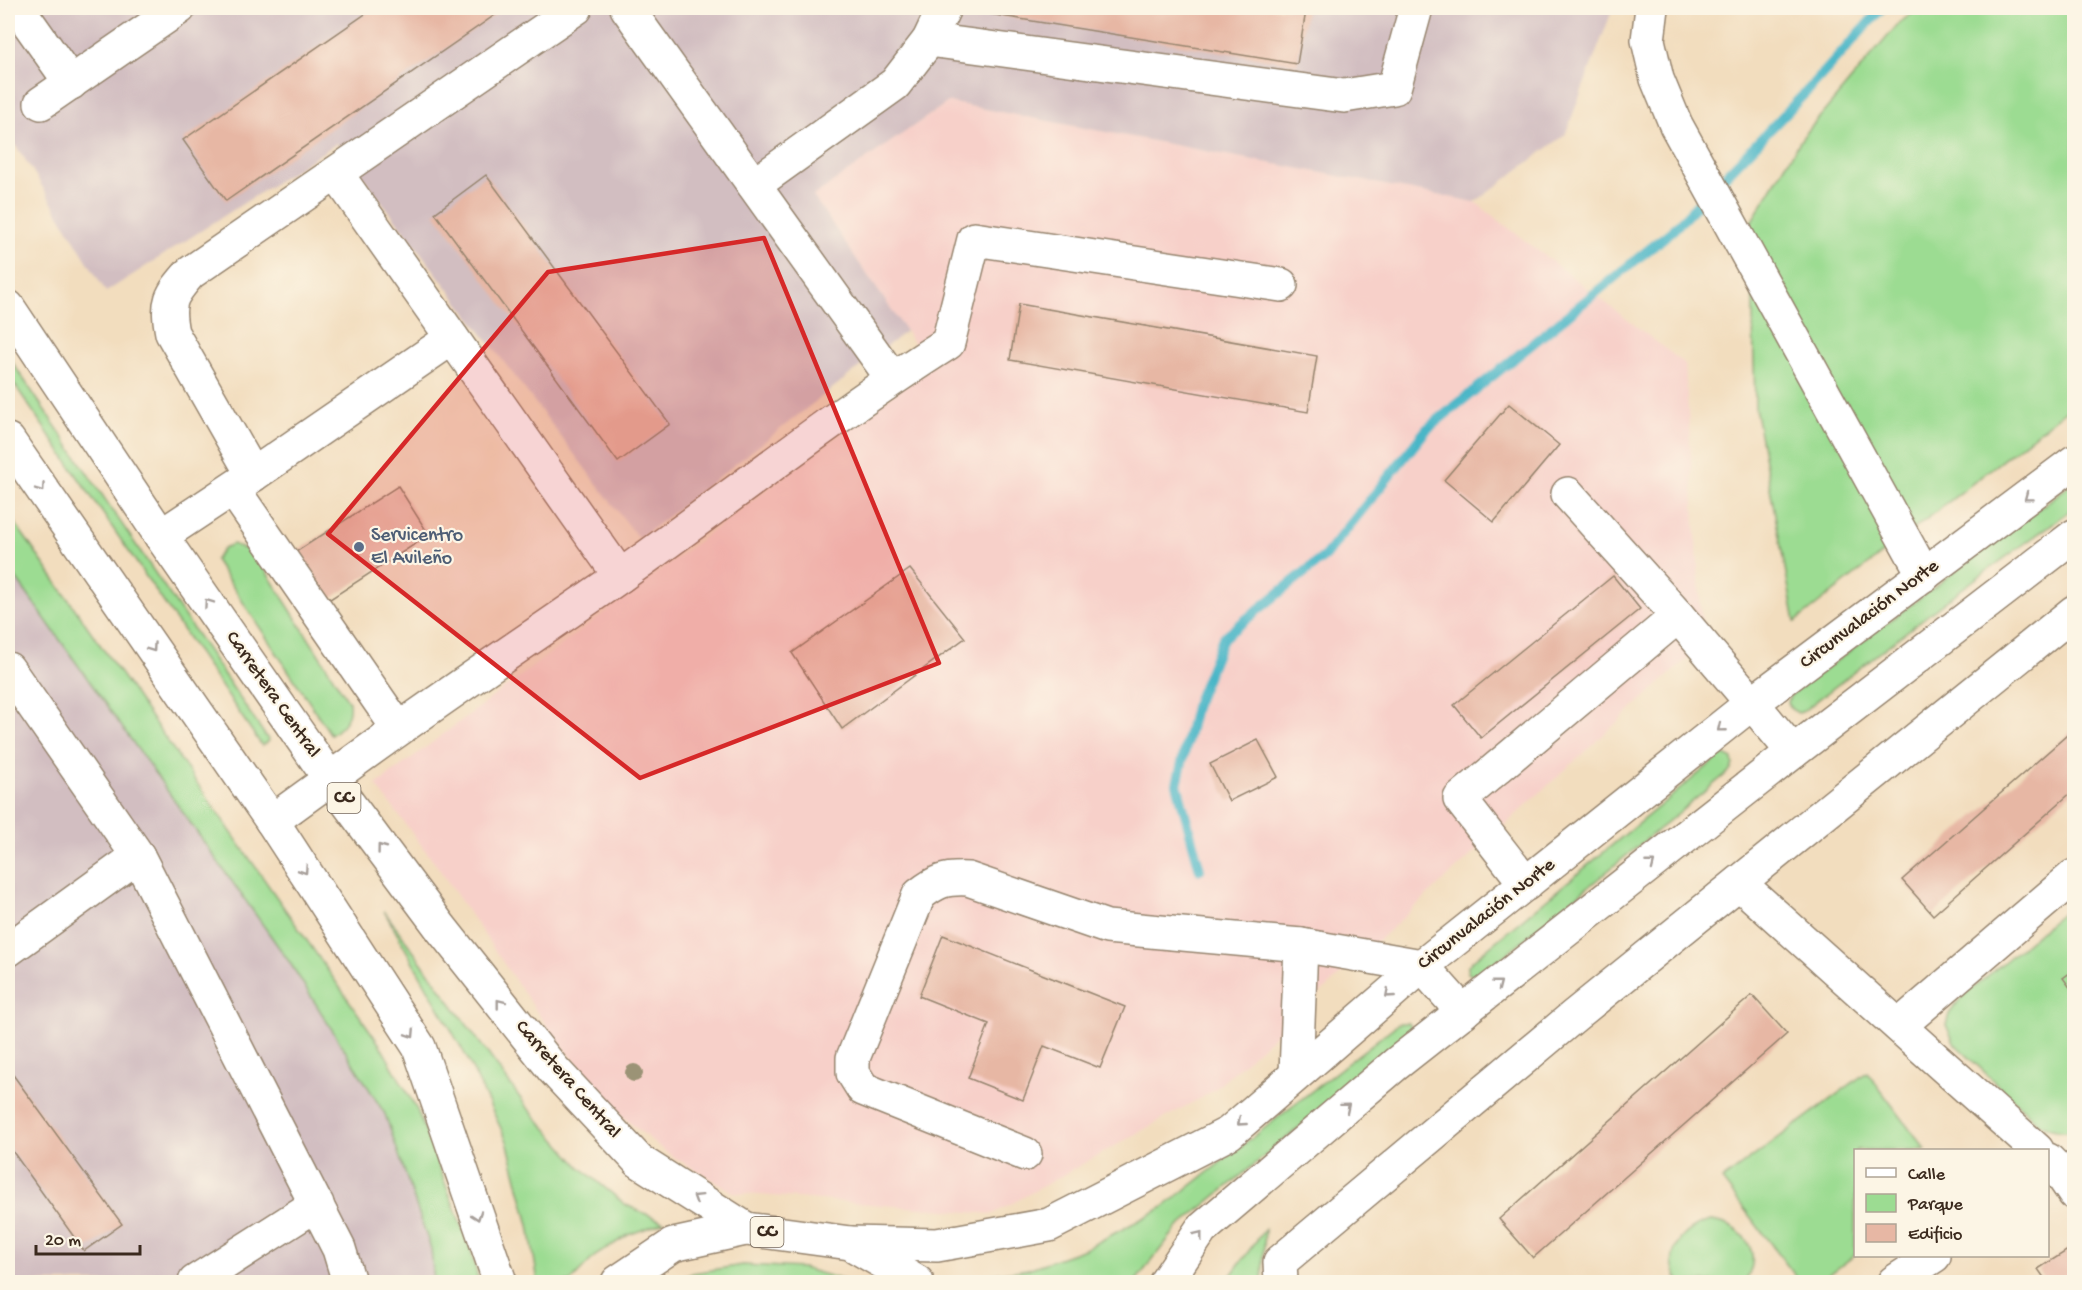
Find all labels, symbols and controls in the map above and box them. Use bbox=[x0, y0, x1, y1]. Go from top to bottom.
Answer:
one-way arrow bbox=[34, 481, 45, 492]
one-way arrow bbox=[2023, 489, 2034, 500]
place label: Servicentro El Avileño bbox=[371, 525, 463, 571]
marker: Servicentro El Avileño bbox=[352, 540, 366, 554]
street label: Circunvalación Norte bbox=[1796, 555, 1945, 675]
one-way arrow bbox=[204, 599, 215, 610]
street label: Carretera Central bbox=[220, 627, 324, 763]
one-way arrow bbox=[145, 641, 156, 652]
one-way arrow bbox=[1717, 721, 1728, 732]
road number: CC bbox=[328, 783, 360, 813]
one-way arrow bbox=[378, 844, 389, 855]
street label: Circunvalación Norte bbox=[1414, 854, 1561, 976]
one-way arrow bbox=[1644, 860, 1655, 871]
one-way arrow bbox=[297, 864, 309, 874]
one-way arrow bbox=[1491, 981, 1502, 992]
one-way arrow bbox=[1385, 987, 1396, 998]
one-way arrow bbox=[497, 998, 508, 1009]
street label: Carretera Central bbox=[509, 1016, 625, 1144]
one-way arrow bbox=[403, 1027, 414, 1038]
one-way arrow bbox=[1339, 1103, 1350, 1114]
one-way arrow bbox=[1238, 1115, 1248, 1126]
legend bbox=[1854, 1149, 2049, 1257]
text: Calle bbox=[1908, 1165, 1946, 1186]
one-way arrow bbox=[692, 1194, 703, 1205]
text: Parque bbox=[1907, 1195, 1964, 1216]
one-way arrow bbox=[470, 1210, 483, 1221]
road number: CC bbox=[750, 1217, 783, 1247]
scale bar bbox=[36, 1218, 140, 1256]
text: Edificio bbox=[1908, 1225, 1962, 1246]
one-way arrow bbox=[1192, 1230, 1203, 1241]
text: 20 m bbox=[45, 1231, 81, 1252]

